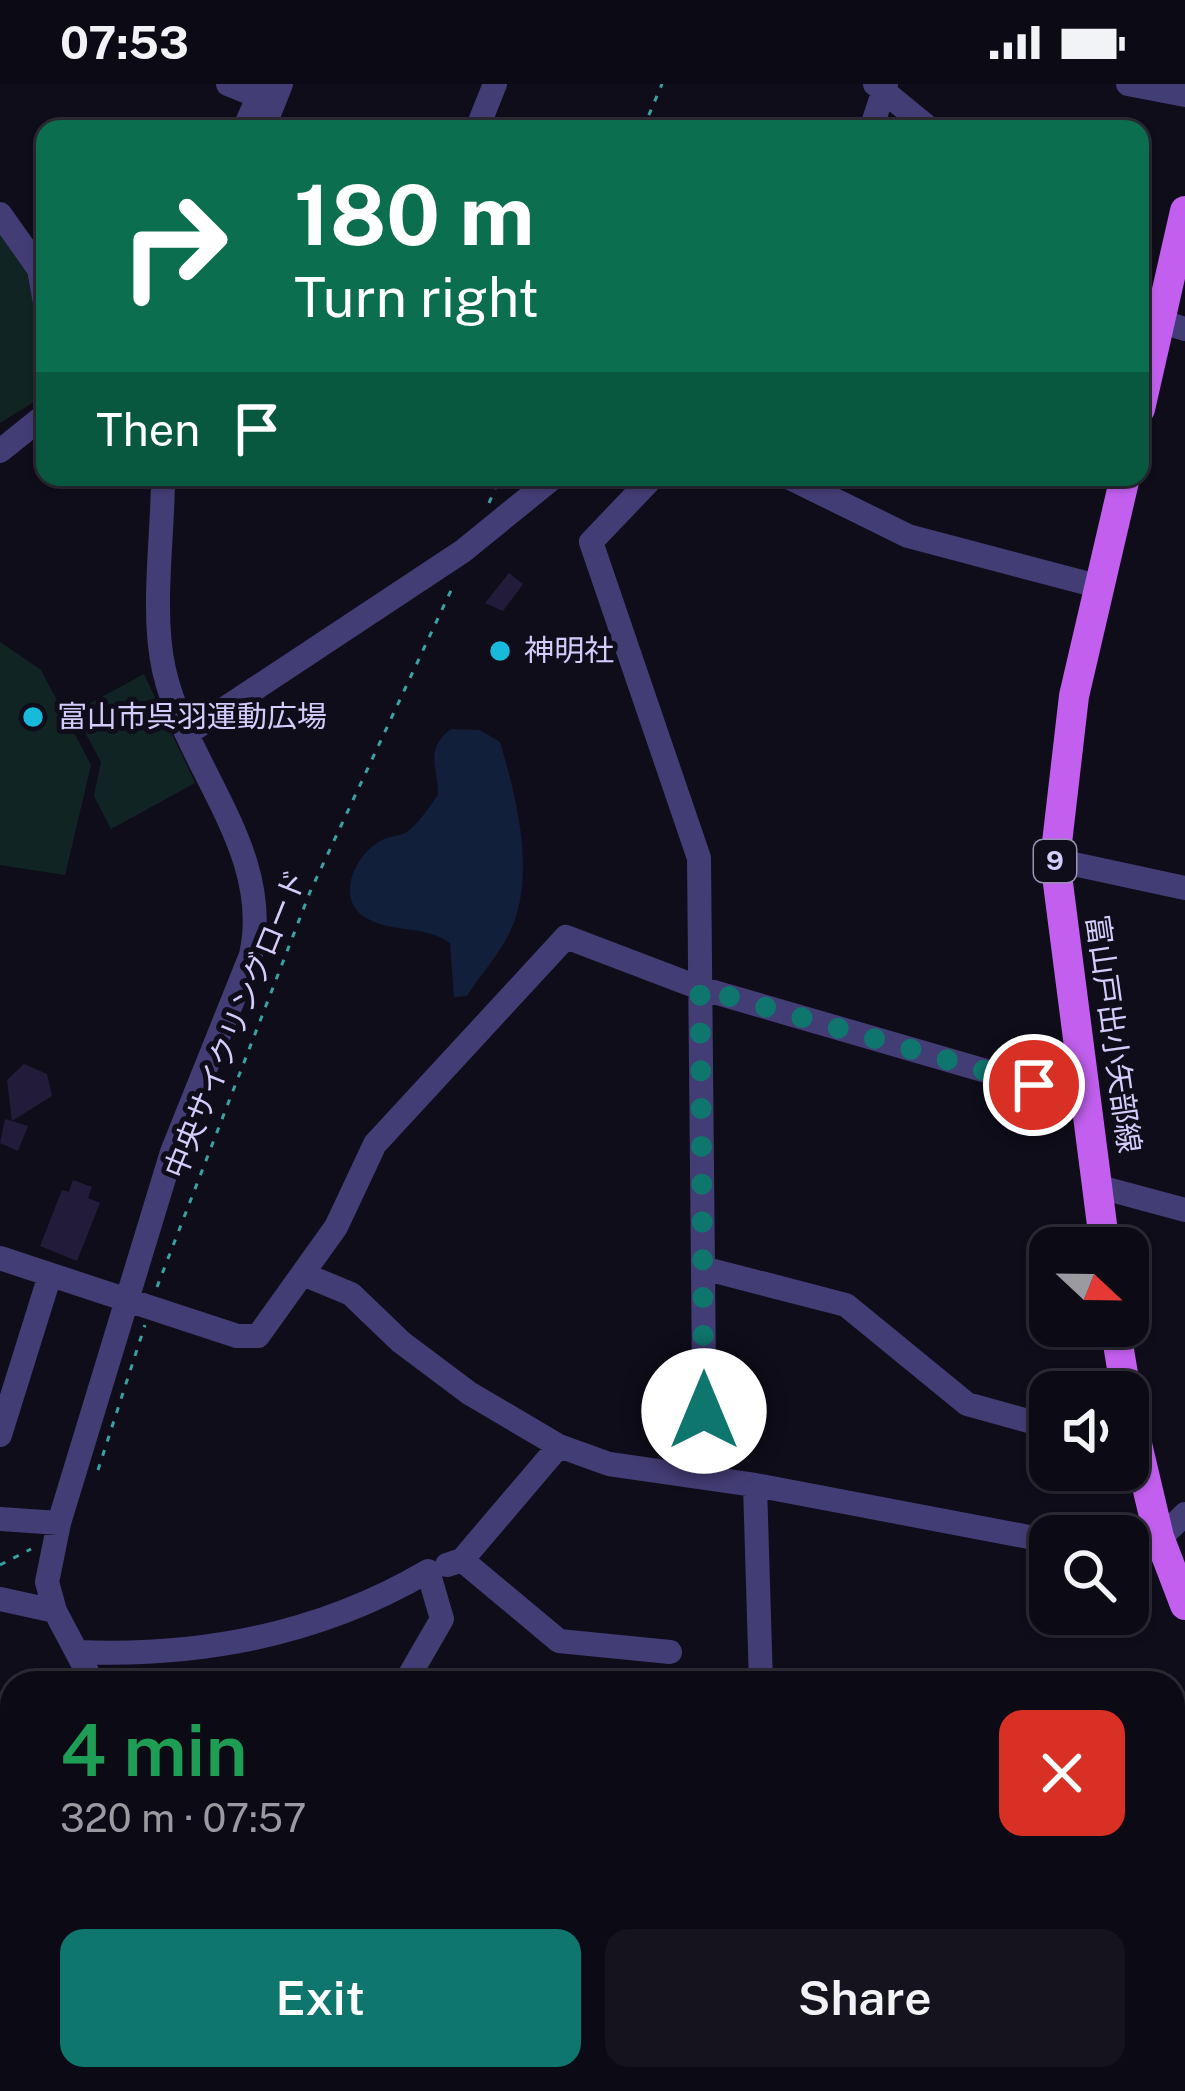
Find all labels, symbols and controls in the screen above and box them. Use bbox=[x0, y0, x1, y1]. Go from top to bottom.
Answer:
text: 07:53 bbox=[60, 16, 189, 69]
text: 180 m bbox=[294, 165, 534, 264]
icon: right bbox=[96, 168, 252, 324]
text: Turn right bbox=[294, 266, 539, 329]
icon: arrive bbox=[224, 396, 290, 462]
text: Then bbox=[96, 403, 200, 456]
place label: 神明社 bbox=[524, 632, 614, 668]
marker: 神明社 bbox=[487, 638, 513, 664]
place label: 富山市呉羽運動広場 bbox=[57, 698, 327, 734]
marker: 富山市呉羽運動広場 bbox=[20, 704, 46, 730]
road number: 9 bbox=[1034, 840, 1076, 882]
street label: 中央サイクリングロード bbox=[157, 864, 313, 1183]
street label: 富山戸出小矢部線 bbox=[1079, 913, 1149, 1155]
pin bbox=[983, 1034, 1085, 1136]
icon: arrive bbox=[1001, 1052, 1067, 1118]
north arrow bbox=[1029, 1227, 1149, 1347]
map controls bbox=[1029, 1227, 1149, 1635]
position arrow bbox=[641, 1348, 767, 1474]
button: sound bbox=[1029, 1371, 1149, 1491]
button: search bbox=[1029, 1515, 1149, 1635]
text: 4 min bbox=[60, 1708, 248, 1792]
button: close bbox=[999, 1710, 1125, 1836]
text: 320 m · 07:57 bbox=[60, 1795, 306, 1841]
button: Exit bbox=[60, 1929, 581, 2067]
button: Share bbox=[605, 1929, 1125, 2067]

